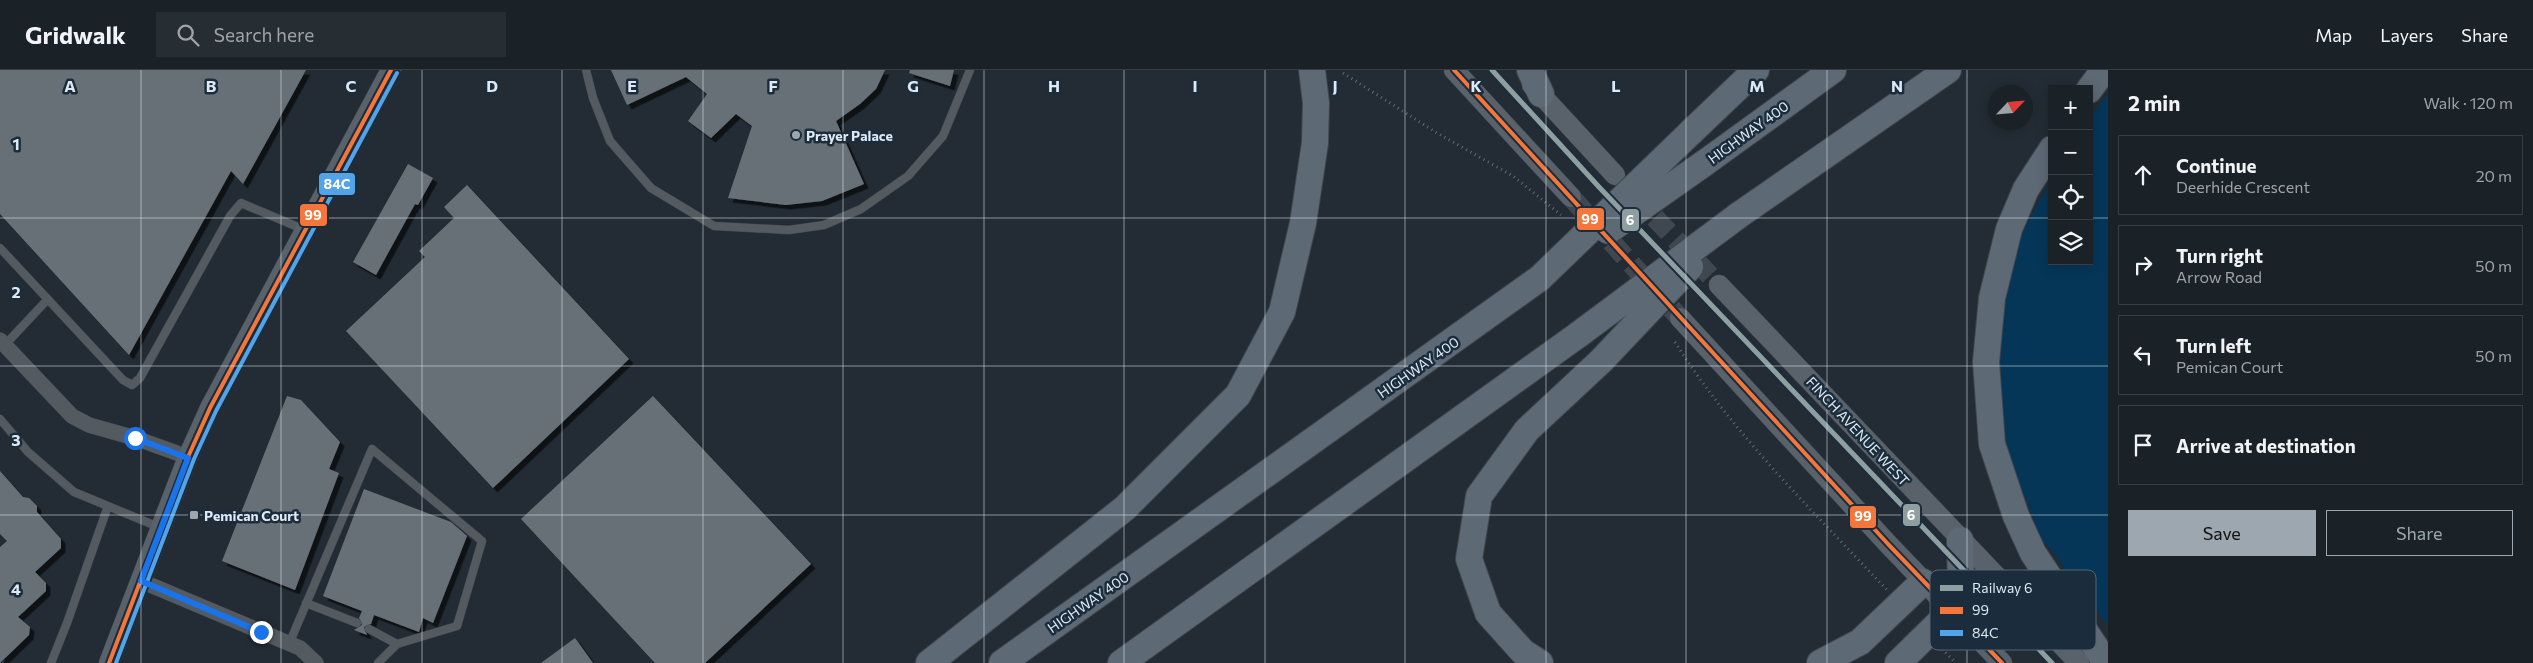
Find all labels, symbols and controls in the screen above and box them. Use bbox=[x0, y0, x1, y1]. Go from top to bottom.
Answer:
search box bbox=[156, 12, 506, 57]
text: Gridwalk bbox=[25, 20, 126, 49]
icon: search bbox=[174, 21, 202, 49]
text: Search here bbox=[214, 23, 314, 46]
text: Map bbox=[2315, 24, 2352, 46]
text: Layers bbox=[2380, 24, 2433, 46]
text: Share bbox=[2461, 24, 2508, 46]
text: A bbox=[64, 76, 76, 95]
text: B bbox=[206, 76, 217, 95]
text: C bbox=[346, 76, 357, 95]
text: D bbox=[486, 76, 498, 95]
text: E bbox=[627, 76, 637, 95]
text: F bbox=[768, 76, 778, 95]
text: G bbox=[907, 76, 919, 95]
text: H bbox=[1048, 76, 1060, 95]
text: I bbox=[1192, 76, 1198, 95]
text: J bbox=[1332, 76, 1338, 95]
text: K bbox=[1470, 76, 1482, 95]
text: L bbox=[1611, 76, 1621, 95]
text: M bbox=[1749, 76, 1765, 95]
text: N bbox=[1891, 76, 1903, 95]
north arrow bbox=[1988, 85, 2033, 130]
map controls bbox=[2048, 85, 2093, 265]
button: + bbox=[2048, 85, 2093, 130]
text: 2 min bbox=[2128, 90, 2180, 115]
text: Walk · 120 m bbox=[2423, 93, 2513, 112]
street label: HIGHWAY 400 bbox=[1704, 97, 1792, 167]
place label: Prayer Palace bbox=[806, 127, 893, 144]
marker: Prayer Palace bbox=[790, 129, 802, 141]
button: − bbox=[2048, 130, 2093, 175]
text: 1 bbox=[12, 134, 20, 153]
text: Continue bbox=[2176, 154, 2256, 177]
icon: ahead bbox=[2129, 161, 2157, 189]
text: 20 m bbox=[2476, 166, 2512, 185]
line badge: 84C bbox=[318, 172, 356, 196]
text: 84C bbox=[324, 175, 350, 192]
button: locate bbox=[2048, 175, 2093, 220]
text: Deerhide Crescent bbox=[2176, 177, 2310, 196]
line badge: 99 bbox=[299, 203, 328, 227]
text: 99 bbox=[304, 206, 322, 223]
line badge: 99 bbox=[1576, 207, 1605, 231]
line badge: 6 bbox=[1621, 208, 1640, 232]
text: 99 bbox=[1581, 210, 1599, 227]
text: 6 bbox=[1626, 211, 1635, 228]
button: layers bbox=[2048, 220, 2093, 265]
text: Turn right bbox=[2176, 244, 2263, 267]
icon: right bbox=[2129, 251, 2157, 279]
text: 50 m bbox=[2475, 256, 2512, 275]
text: Arrow Road bbox=[2176, 267, 2262, 286]
text: 2 bbox=[11, 282, 21, 301]
street label: HIGHWAY 400 bbox=[1374, 333, 1462, 401]
text: Turn left bbox=[2176, 334, 2251, 357]
icon: left bbox=[2129, 341, 2157, 369]
text: 50 m bbox=[2475, 346, 2512, 365]
text: Pemican Court bbox=[2176, 357, 2283, 376]
street label: FINCH AVENUE WEST bbox=[1803, 373, 1913, 489]
route start bbox=[124, 427, 147, 450]
text: 3 bbox=[11, 430, 21, 449]
icon: arrive bbox=[2129, 431, 2157, 459]
text: Arrive at destination bbox=[2176, 434, 2356, 457]
line badge: 6 bbox=[1902, 503, 1921, 527]
line badge: 99 bbox=[1849, 505, 1877, 529]
text: 6 bbox=[1907, 506, 1916, 523]
place label: Pemican Court bbox=[204, 507, 299, 524]
text: 99 bbox=[1854, 507, 1872, 524]
marker: Pemican Court bbox=[188, 509, 200, 521]
button: Save bbox=[2128, 510, 2316, 556]
button: Share bbox=[2326, 510, 2513, 556]
street label: HIGHWAY 400 bbox=[1044, 568, 1132, 636]
legend bbox=[1930, 570, 2096, 650]
text: 4 bbox=[11, 579, 21, 598]
text: Railway 6 bbox=[1972, 579, 2032, 596]
text: 99 bbox=[1972, 601, 1989, 618]
route end bbox=[250, 621, 273, 644]
text: 84C bbox=[1972, 624, 1999, 641]

